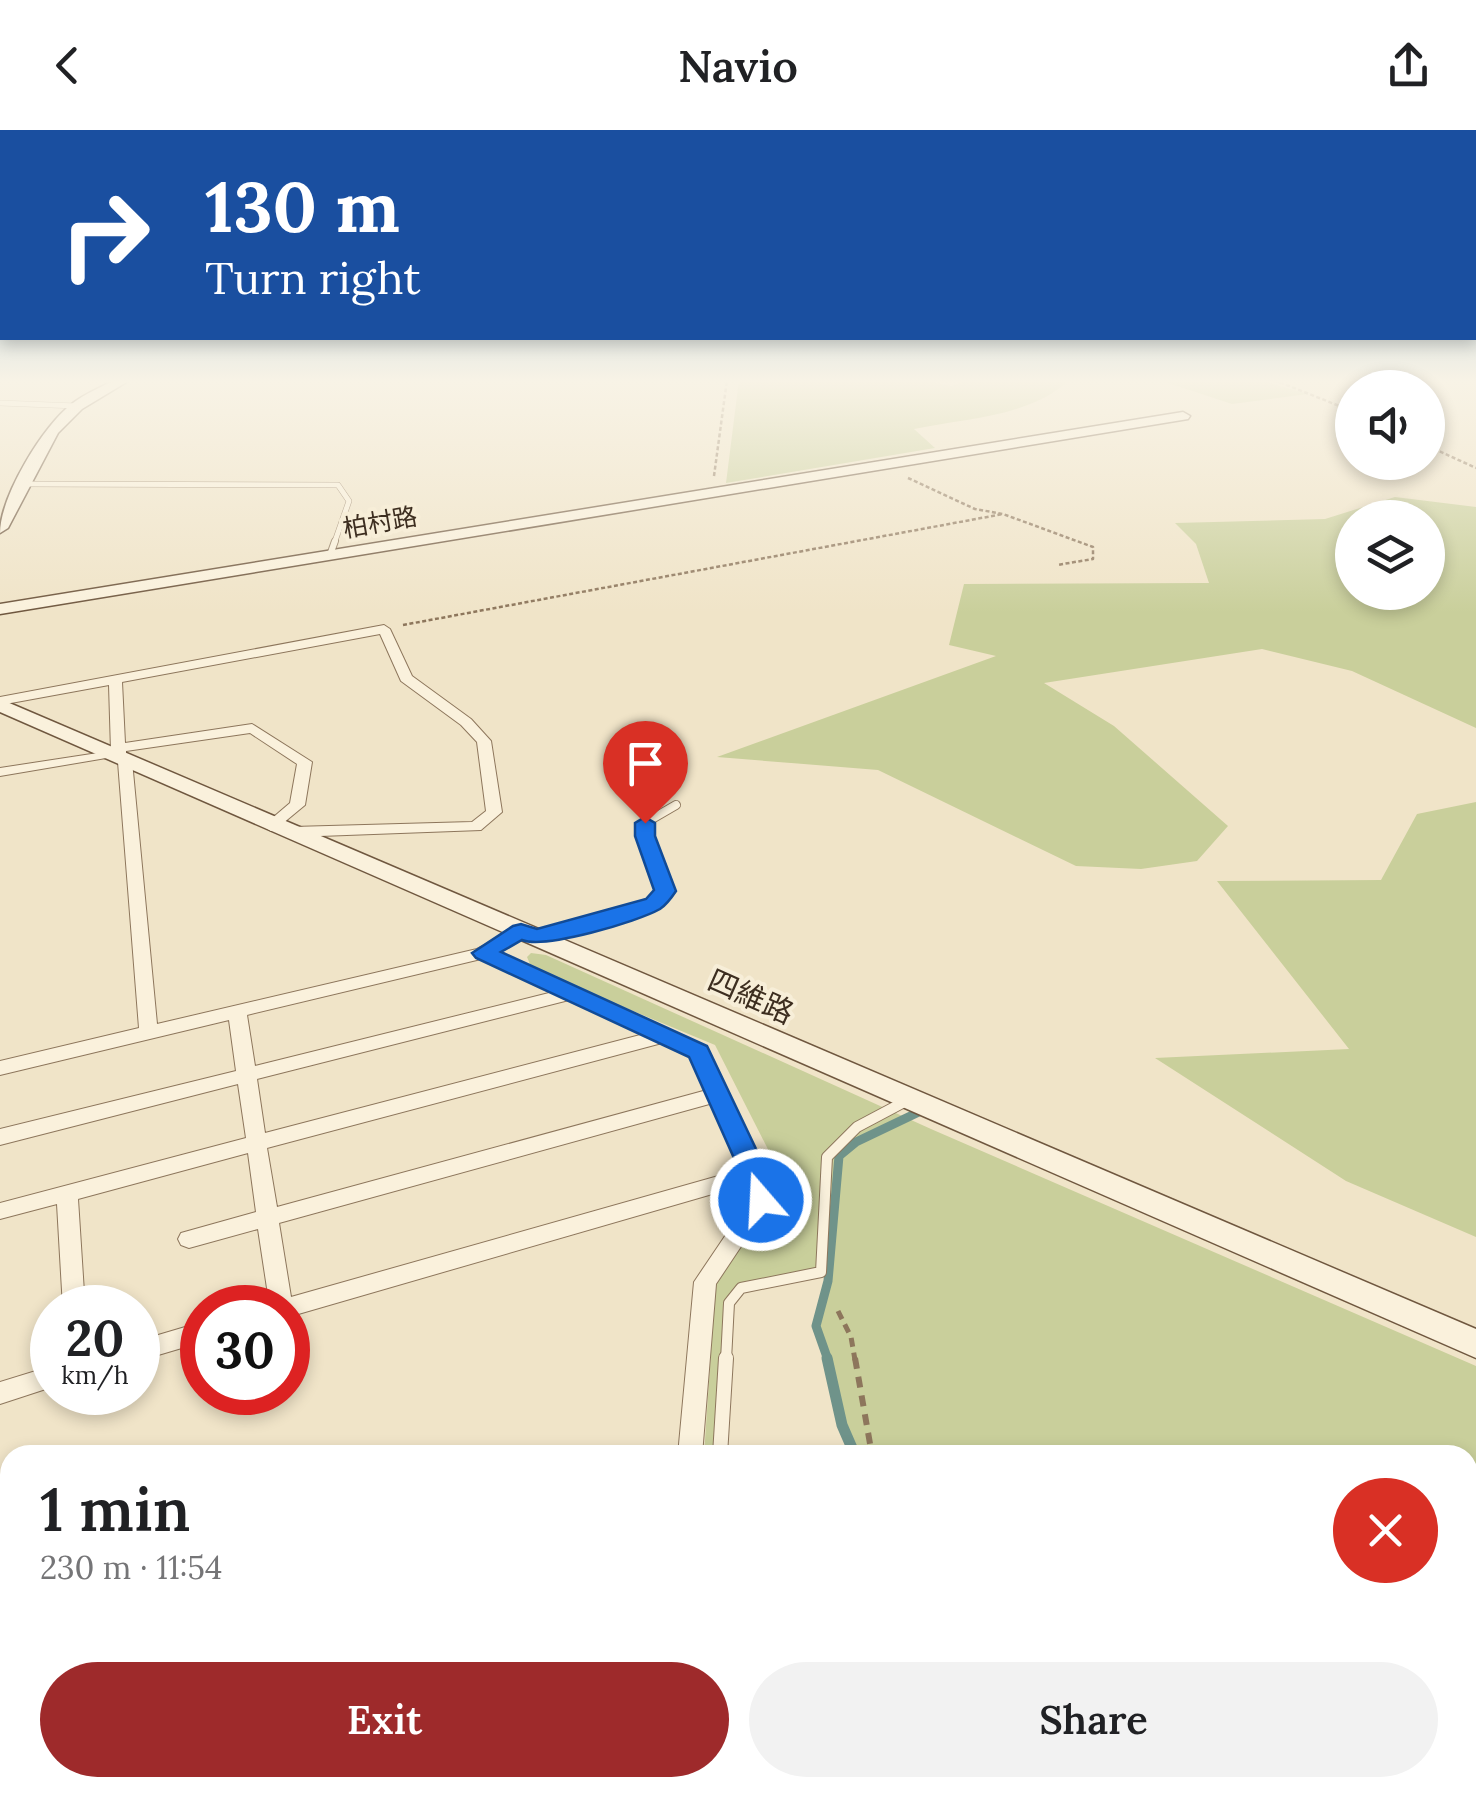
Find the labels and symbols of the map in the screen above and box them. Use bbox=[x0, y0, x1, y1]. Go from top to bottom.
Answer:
street label: 柏村路 bbox=[340, 500, 420, 544]
pin bbox=[603, 721, 688, 824]
street label: 四維路 bbox=[702, 960, 800, 1032]
position arrow bbox=[709, 1148, 813, 1252]
speed limit sign: 30 bbox=[180, 1285, 310, 1415]

